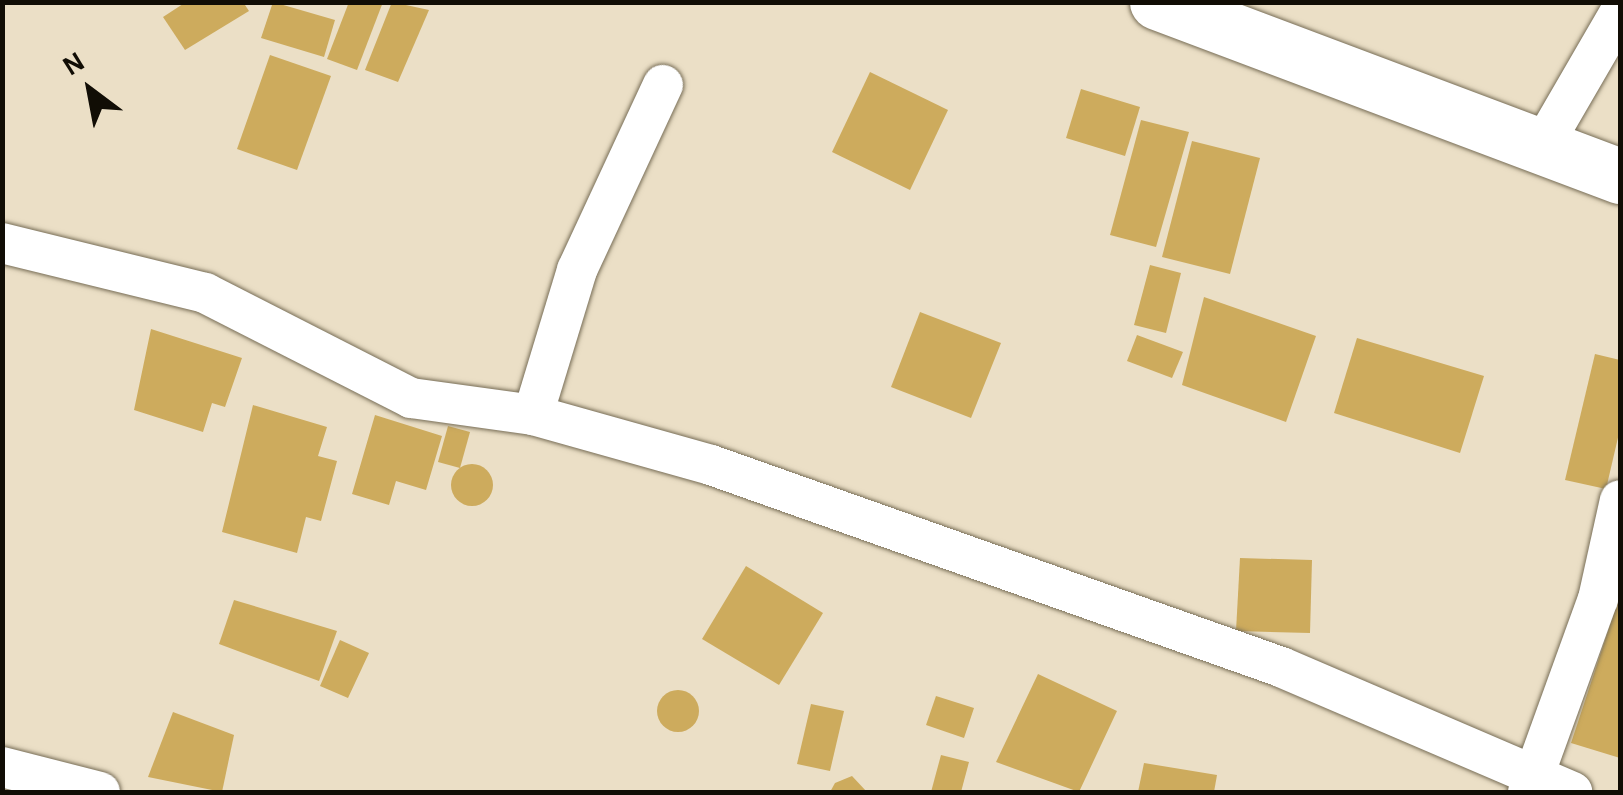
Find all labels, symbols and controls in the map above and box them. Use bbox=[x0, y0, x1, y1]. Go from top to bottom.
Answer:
north arrow bbox=[40, 40, 140, 140]
text: N bbox=[58, 48, 90, 82]

